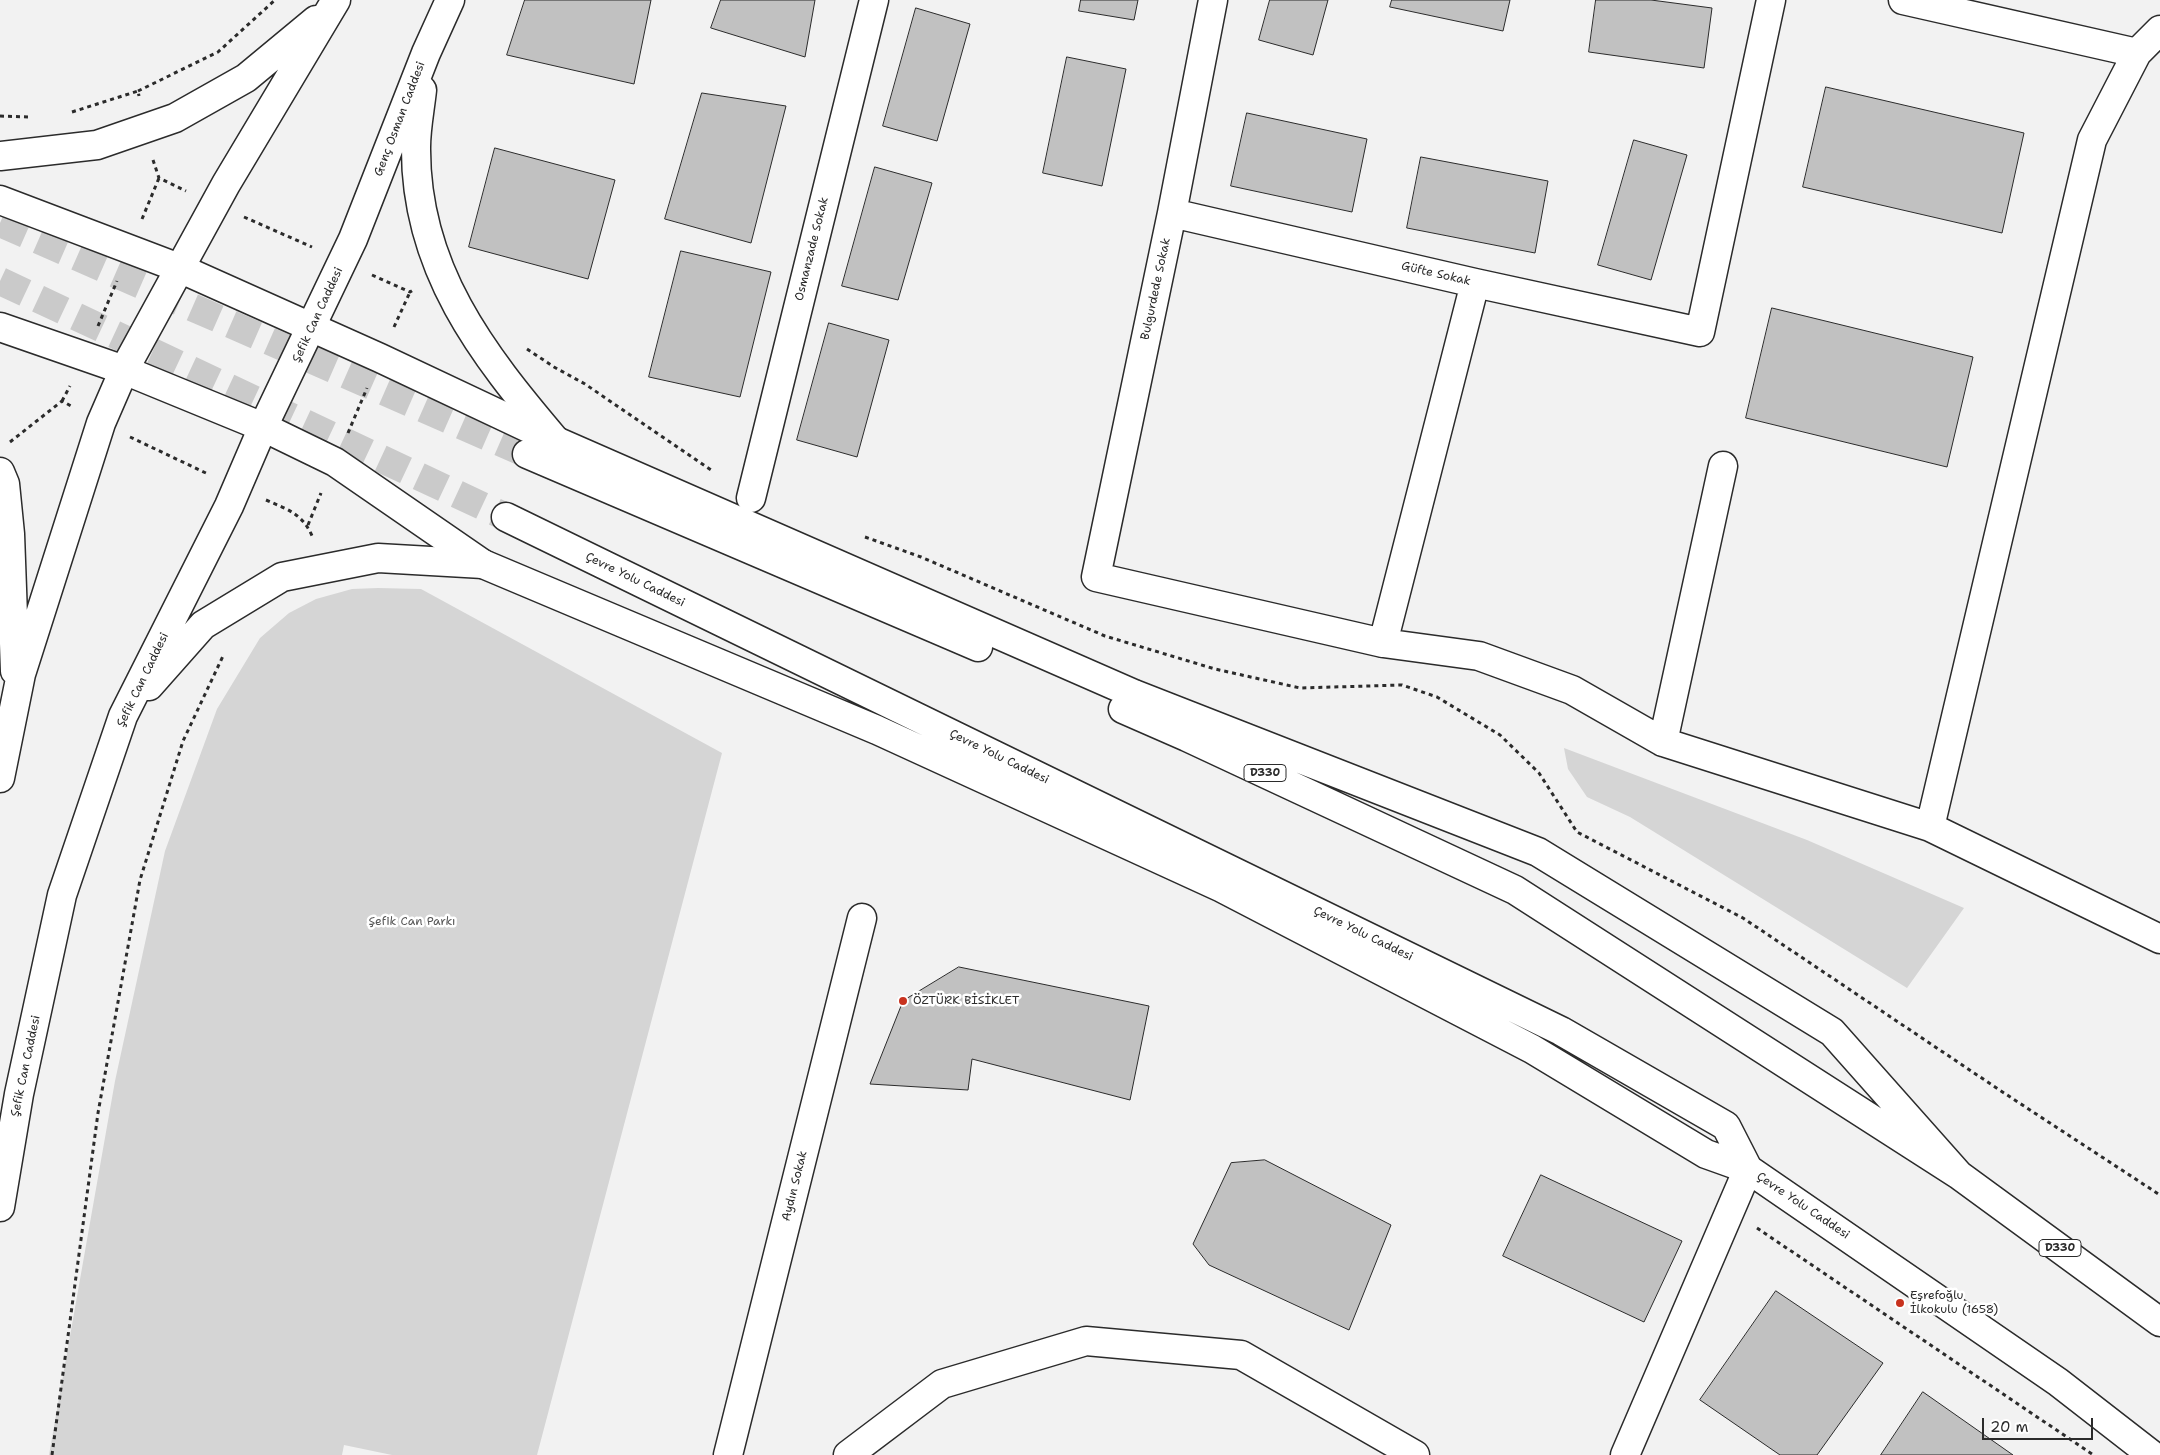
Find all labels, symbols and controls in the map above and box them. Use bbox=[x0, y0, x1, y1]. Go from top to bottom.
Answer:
street label: Genç Osman Caddesi bbox=[371, 59, 429, 179]
street label: Osmanzade Sokak bbox=[792, 196, 832, 302]
street label: Bulgurdede Sokak bbox=[1138, 237, 1174, 341]
street label: Güfte Sokak bbox=[1400, 259, 1472, 289]
street label: Şefik Can Caddesi bbox=[290, 265, 346, 365]
street label: Çevre Yolu Caddesi bbox=[583, 550, 687, 610]
street label: Şefik Can Caddesi bbox=[114, 630, 172, 730]
street label: Çevre Yolu Caddesi bbox=[947, 727, 1051, 787]
road number: D330 bbox=[1244, 764, 1286, 781]
street label: Çevre Yolu Caddesi bbox=[1311, 904, 1415, 964]
park label: Şefik Can Parkı bbox=[368, 915, 456, 929]
place label: ÖZTÜRK BİSİKLET bbox=[913, 994, 1019, 1008]
marker: ÖZTÜRK BİSİKLET bbox=[897, 995, 909, 1007]
street label: Şefik Can Caddesi bbox=[8, 1014, 44, 1118]
street label: Aydın Sokak bbox=[779, 1149, 811, 1223]
street label: Çevre Yolu Caddesi bbox=[1754, 1170, 1852, 1242]
road number: D330 bbox=[2039, 1240, 2081, 1256]
place label: Eşrefoğlu İlkokulu (1658) bbox=[1910, 1289, 1998, 1317]
marker: Eşrefoğlu İlkokulu (1658) bbox=[1894, 1297, 1906, 1309]
scale bar bbox=[1985, 1408, 2096, 1440]
text: 20 m bbox=[1990, 1417, 2029, 1437]

